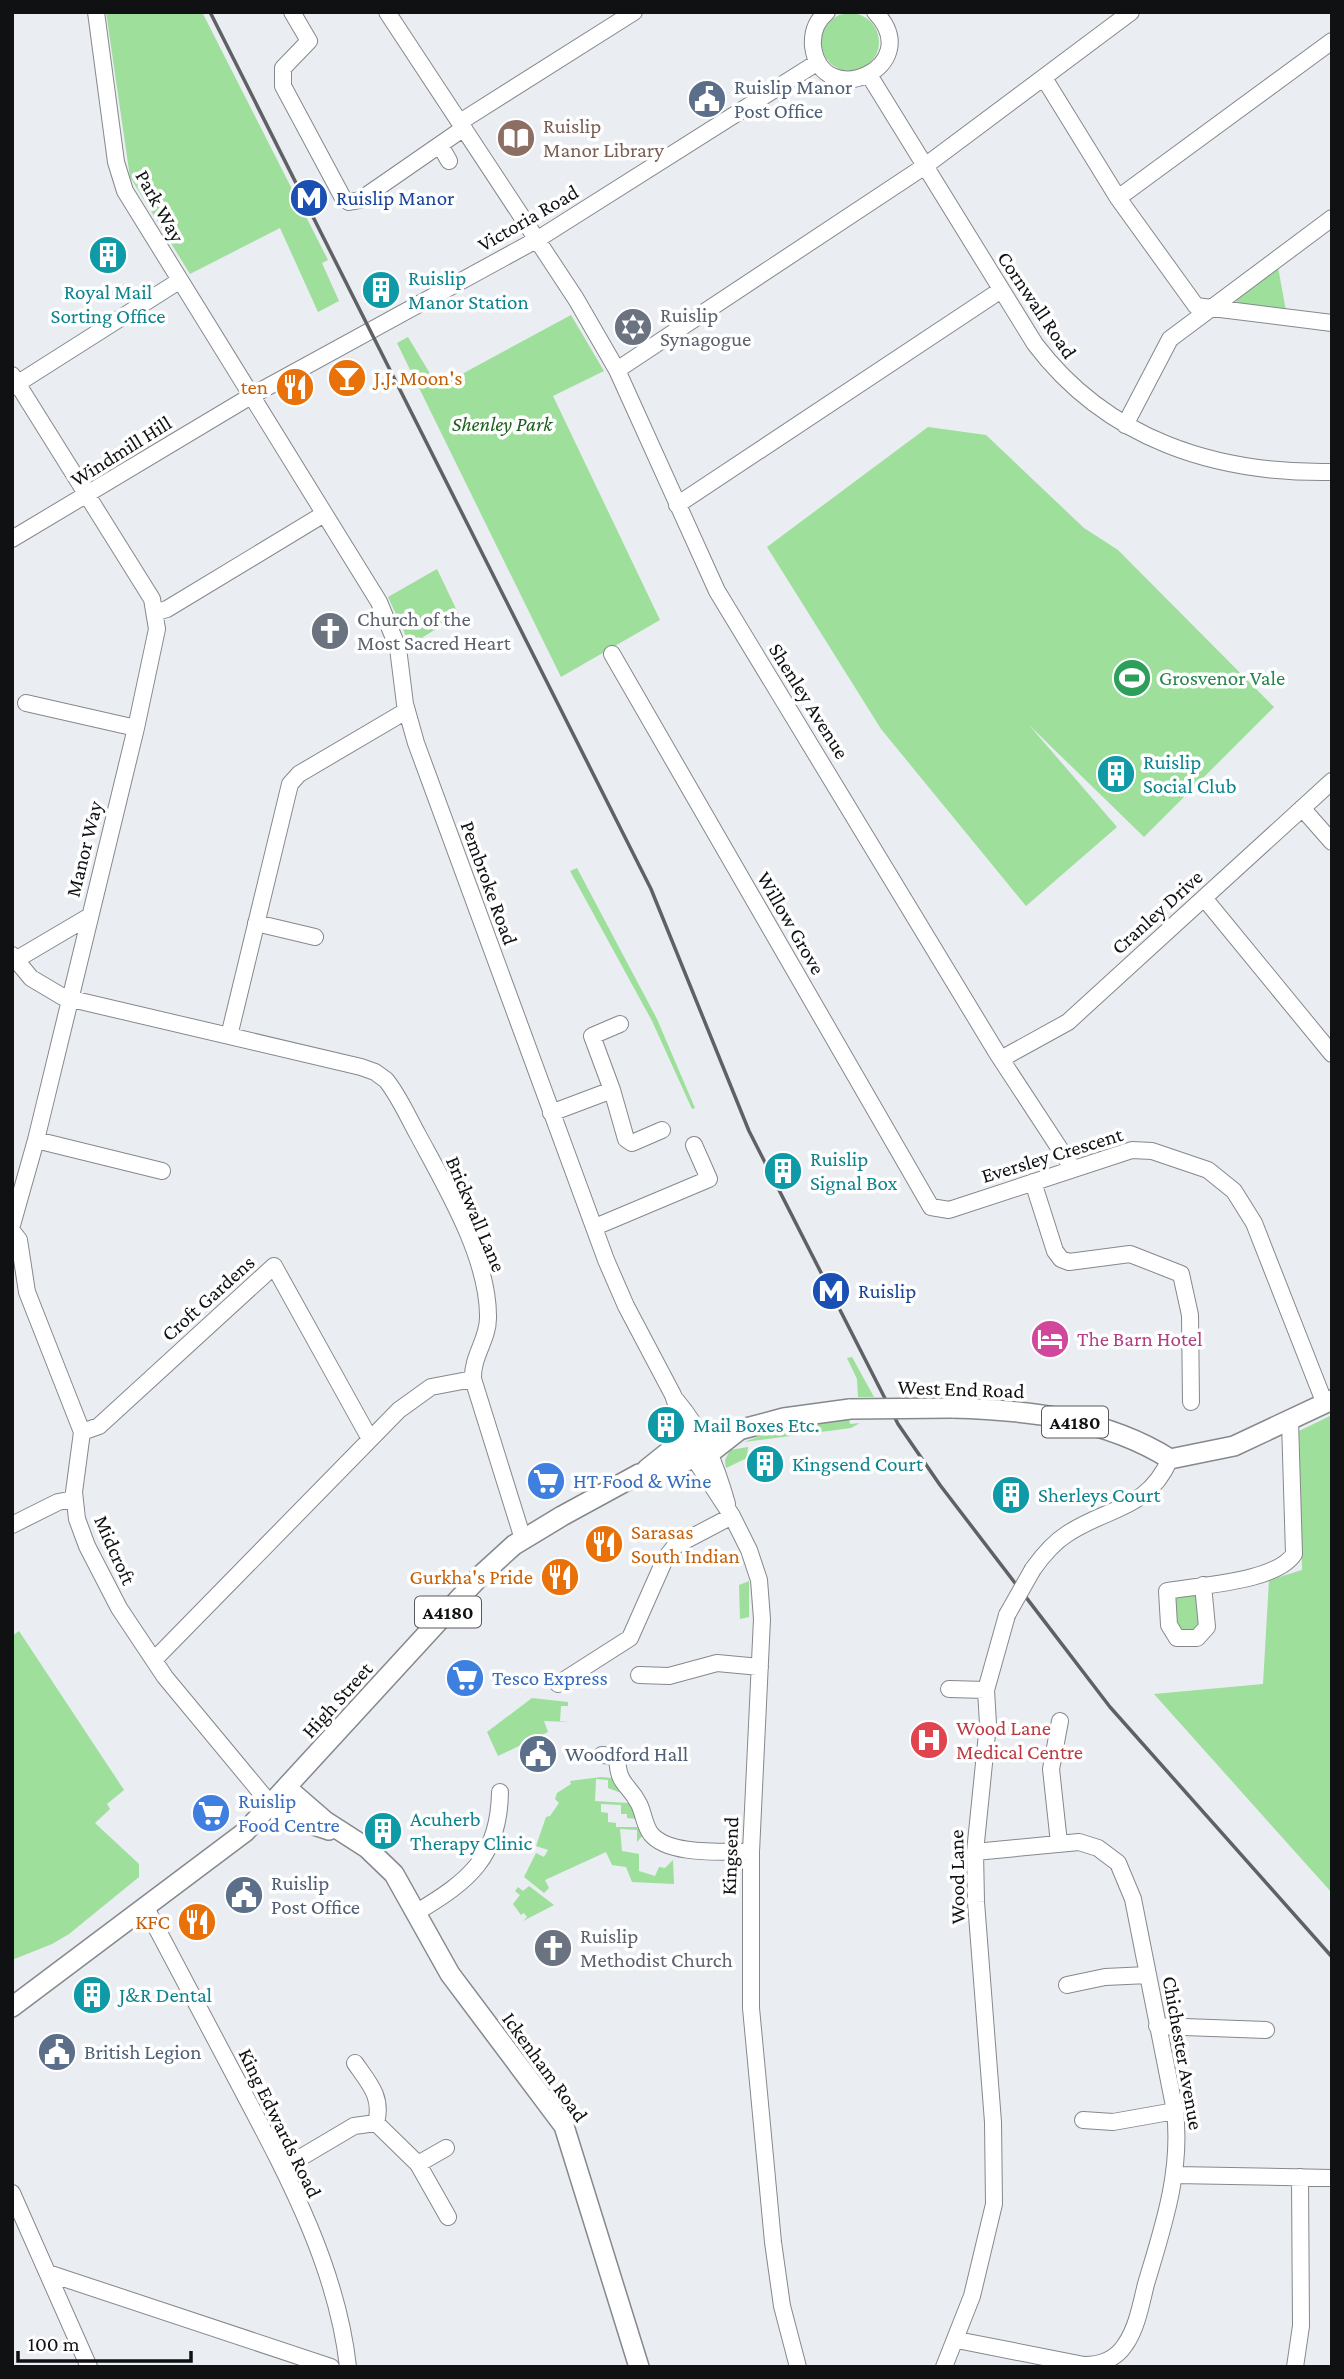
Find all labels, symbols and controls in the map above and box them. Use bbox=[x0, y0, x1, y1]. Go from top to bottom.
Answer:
place label: Ruislip Manor Post Office bbox=[734, 75, 853, 123]
public building icon: Ruislip Manor Post Office bbox=[686, 78, 728, 120]
place label: Ruislip Manor Library bbox=[543, 114, 664, 162]
library icon: Ruislip Manor Library bbox=[495, 117, 537, 159]
street label: Park Way bbox=[130, 166, 190, 247]
metro station icon: Ruislip Manor bbox=[288, 177, 330, 219]
street label: Victoria Road bbox=[473, 180, 583, 256]
place label: Ruislip Manor bbox=[336, 186, 455, 210]
building icon: Royal Mail Sorting Office bbox=[87, 234, 129, 276]
street label: Cornwall Road bbox=[992, 247, 1082, 363]
place label: Ruislip Manor Station bbox=[408, 266, 529, 314]
building icon: Ruislip Manor Station bbox=[360, 269, 402, 311]
place label: Royal Mail Sorting Office bbox=[51, 280, 165, 328]
place label: Ruislip Synagogue bbox=[660, 303, 751, 351]
synagogue icon: Ruislip Synagogue bbox=[612, 306, 654, 348]
bar icon: J.J. Moon's bbox=[326, 357, 368, 399]
restaurant icon: ten bbox=[274, 366, 316, 408]
place label: J.J. Moon's bbox=[372, 366, 462, 390]
place label: ten bbox=[241, 375, 268, 399]
street label: Windmill Hill bbox=[66, 411, 176, 491]
park label: Shenley Park bbox=[452, 412, 553, 436]
place label: Church of the Most Sacred Heart bbox=[357, 607, 512, 655]
church icon: Church of the Most Sacred Heart bbox=[309, 610, 351, 652]
street label: Shenley Avenue bbox=[764, 639, 854, 763]
sports icon: Grosvenor Vale bbox=[1111, 657, 1153, 699]
place label: Grosvenor Vale bbox=[1159, 666, 1285, 690]
place label: Ruislip Social Club bbox=[1143, 750, 1236, 798]
building icon: Ruislip Social Club bbox=[1095, 753, 1137, 795]
street label: Manor Way bbox=[61, 798, 108, 899]
street label: Pembroke Road bbox=[455, 818, 523, 948]
street label: Cranley Drive bbox=[1106, 865, 1208, 959]
street label: Willow Grove bbox=[752, 867, 830, 979]
street label: Eversley Crescent bbox=[978, 1122, 1127, 1188]
place label: Ruislip Signal Box bbox=[810, 1147, 898, 1195]
building icon: Ruislip Signal Box bbox=[762, 1150, 804, 1192]
street label: Brickwall Lane bbox=[441, 1152, 511, 1276]
street label: Croft Gardens bbox=[157, 1250, 259, 1346]
metro station icon: Ruislip bbox=[810, 1270, 852, 1312]
place label: Ruislip bbox=[858, 1279, 916, 1303]
hotel icon: The Barn Hotel bbox=[1029, 1318, 1071, 1360]
place label: The Barn Hotel bbox=[1077, 1327, 1203, 1351]
street label: West End Road bbox=[897, 1375, 1025, 1403]
building icon: Mail Boxes Etc. bbox=[645, 1404, 687, 1446]
road number: A4180 bbox=[1042, 1406, 1108, 1438]
place label: Mail Boxes Etc. bbox=[693, 1413, 819, 1437]
building icon: Kingsend Court bbox=[744, 1443, 786, 1485]
place label: Kingsend Court bbox=[792, 1452, 924, 1476]
supermarket icon: HT Food & Wine bbox=[525, 1460, 567, 1502]
place label: HT Food & Wine bbox=[573, 1469, 711, 1493]
building icon: Sherleys Court bbox=[990, 1474, 1032, 1516]
place label: Sherleys Court bbox=[1038, 1483, 1161, 1507]
street label: Midcroft bbox=[89, 1512, 141, 1589]
place label: Sarasas South Indian bbox=[631, 1520, 740, 1568]
restaurant icon: Sarasas South Indian bbox=[583, 1523, 625, 1565]
restaurant icon: Gurkha's Pride bbox=[539, 1556, 581, 1598]
place label: Gurkha's Pride bbox=[409, 1565, 533, 1589]
road number: A4180 bbox=[415, 1596, 481, 1628]
street label: High Street bbox=[297, 1656, 378, 1743]
supermarket icon: Tesco Express bbox=[444, 1657, 486, 1699]
place label: Tesco Express bbox=[492, 1666, 608, 1690]
place label: Wood Lane Medical Centre bbox=[956, 1716, 1083, 1764]
hospital icon: Wood Lane Medical Centre bbox=[908, 1719, 950, 1761]
public building icon: Woodford Hall bbox=[517, 1733, 559, 1775]
place label: Woodford Hall bbox=[565, 1742, 688, 1766]
place label: Ruislip Food Centre bbox=[238, 1789, 340, 1837]
supermarket icon: Ruislip Food Centre bbox=[190, 1792, 232, 1834]
place label: Acuherb Therapy Clinic bbox=[410, 1807, 532, 1855]
building icon: Acuherb Therapy Clinic bbox=[362, 1810, 404, 1852]
street label: Kingsend bbox=[717, 1816, 743, 1896]
street label: Wood Lane bbox=[944, 1829, 970, 1925]
place label: Ruislip Post Office bbox=[271, 1871, 360, 1919]
public building icon: Ruislip Post Office bbox=[223, 1874, 265, 1916]
restaurant icon: KFC bbox=[176, 1901, 218, 1943]
place label: KFC bbox=[135, 1910, 170, 1934]
place label: Ruislip Methodist Church bbox=[580, 1924, 733, 1972]
church icon: Ruislip Methodist Church bbox=[532, 1927, 574, 1969]
building icon: J&R Dental bbox=[71, 1974, 113, 2016]
street label: Chichester Avenue bbox=[1158, 1974, 1208, 2132]
place label: J&R Dental bbox=[117, 1983, 212, 2007]
street label: Ickenham Road bbox=[497, 2007, 593, 2127]
public building icon: British Legion bbox=[36, 2031, 78, 2073]
place label: British Legion bbox=[84, 2040, 201, 2064]
street label: King Edwards Road bbox=[233, 2044, 327, 2202]
scale bar bbox=[18, 2320, 191, 2364]
text: 100 m bbox=[28, 2332, 80, 2356]

